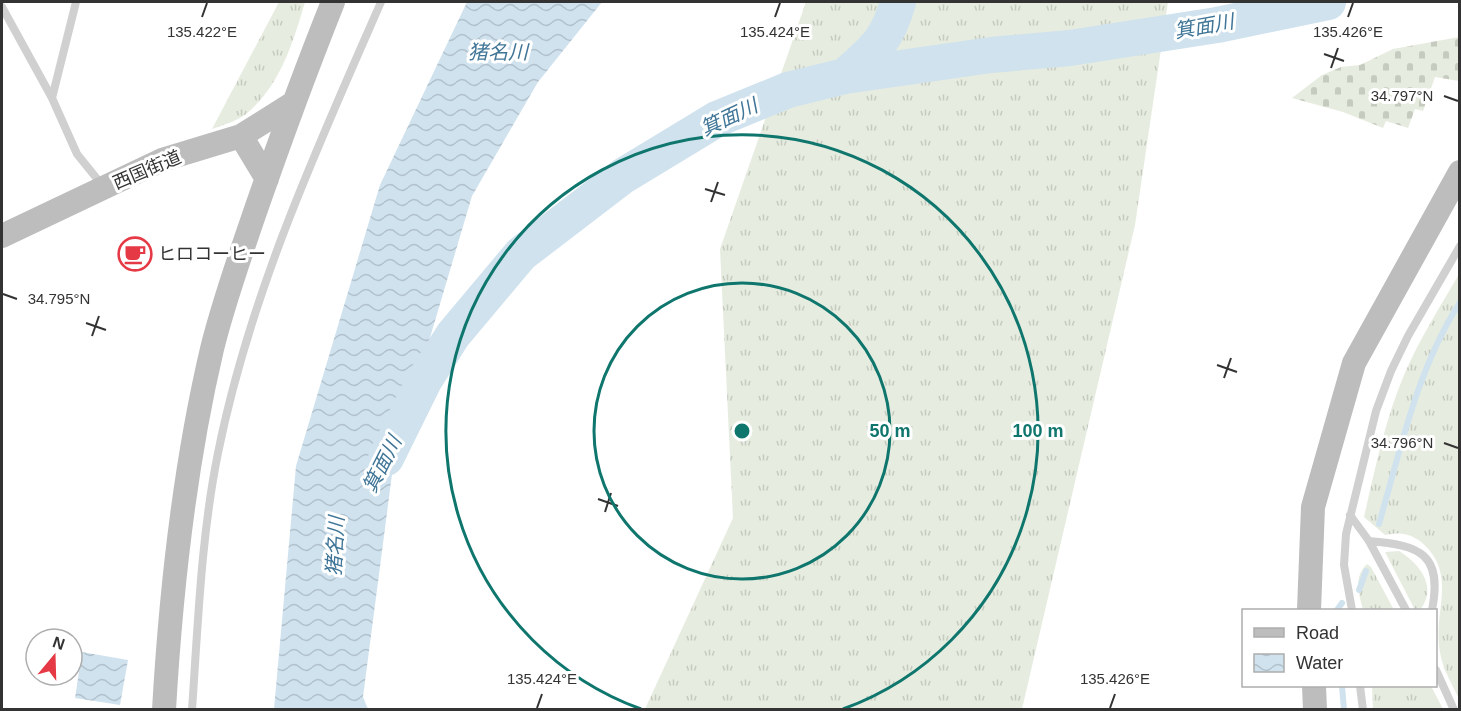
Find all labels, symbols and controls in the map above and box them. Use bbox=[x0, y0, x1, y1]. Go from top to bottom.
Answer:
water label: 箕面川 bbox=[1173, 10, 1237, 42]
text: 135.422°E bbox=[167, 23, 237, 40]
text: 135.424°E bbox=[740, 23, 810, 40]
text: 135.426°E bbox=[1313, 23, 1383, 40]
water label: 猪名川 bbox=[468, 41, 530, 63]
text: 34.797°N bbox=[1371, 87, 1433, 104]
water label: 箕面川 bbox=[697, 94, 763, 140]
street label: 西国街道 bbox=[110, 147, 184, 193]
cafe icon: ヒロコーヒー bbox=[117, 236, 153, 272]
place label: ヒロコーヒー bbox=[158, 244, 266, 264]
text: 34.795°N bbox=[28, 290, 90, 307]
centre of rings bbox=[732, 421, 752, 441]
text: 50 m bbox=[869, 421, 911, 441]
text: 100 m bbox=[1012, 421, 1064, 441]
water label: 箕面川 bbox=[359, 430, 406, 496]
text: 34.796°N bbox=[1371, 434, 1433, 451]
water label: 猪名川 bbox=[322, 513, 348, 577]
legend bbox=[1242, 609, 1437, 687]
text: Road bbox=[1296, 623, 1339, 643]
north arrow bbox=[24, 627, 84, 687]
text: N bbox=[50, 633, 67, 653]
text: Water bbox=[1296, 653, 1343, 673]
text: 135.424°E bbox=[507, 670, 577, 687]
text: 135.426°E bbox=[1080, 670, 1150, 687]

